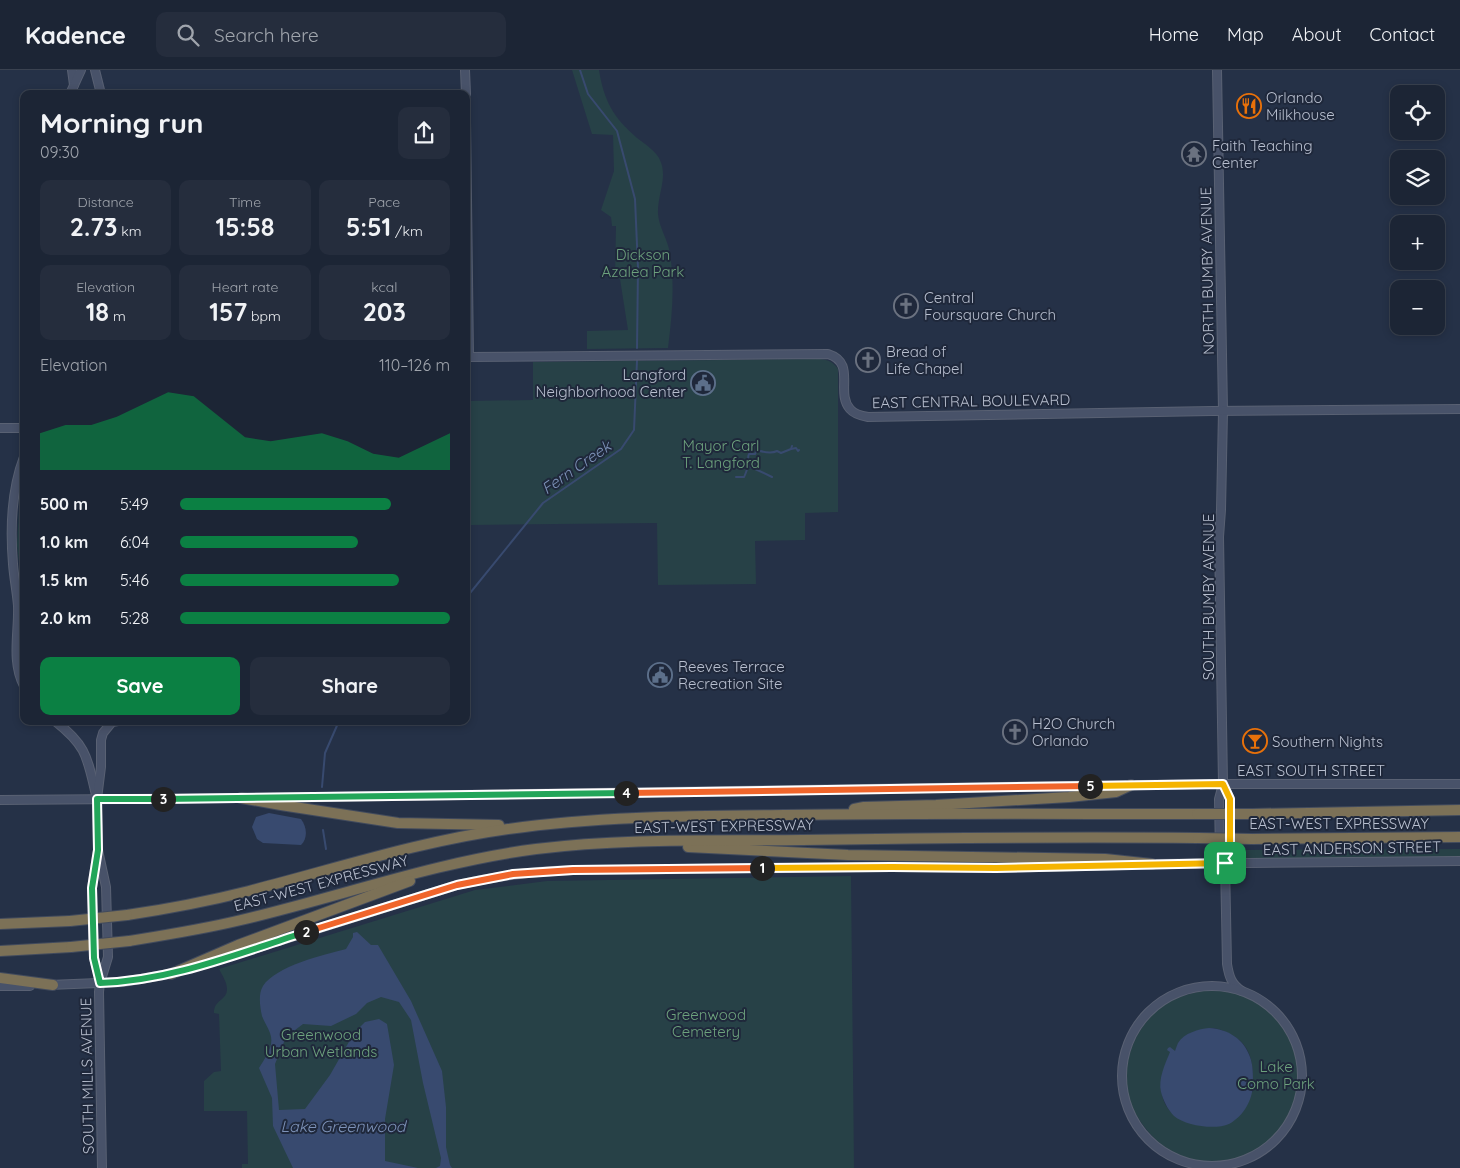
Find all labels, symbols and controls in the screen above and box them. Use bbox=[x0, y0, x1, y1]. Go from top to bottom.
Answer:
search box bbox=[156, 12, 506, 57]
text: Kadence bbox=[25, 20, 126, 50]
icon: search bbox=[174, 21, 202, 49]
text: Search here bbox=[214, 23, 319, 47]
text: Home bbox=[1149, 23, 1199, 46]
text: Map bbox=[1227, 23, 1264, 46]
text: About bbox=[1292, 23, 1342, 46]
text: Contact bbox=[1370, 23, 1435, 46]
map controls bbox=[1390, 85, 1445, 335]
button: locate bbox=[1390, 85, 1445, 140]
place label: Orlando Milkhouse bbox=[1266, 88, 1335, 124]
restaurant icon: Orlando Milkhouse bbox=[1236, 93, 1262, 119]
text: Morning run bbox=[40, 105, 204, 140]
button: share bbox=[398, 107, 450, 159]
place label: Faith Teaching Center bbox=[1212, 136, 1313, 172]
temple icon: Faith Teaching Center bbox=[1181, 141, 1207, 167]
text: 09:30 bbox=[40, 142, 79, 162]
button: layers bbox=[1390, 150, 1445, 205]
street label: NORTH BUMBY AVENUE bbox=[1196, 187, 1218, 355]
text: Distance bbox=[78, 193, 134, 211]
text: Time bbox=[229, 193, 261, 211]
text: Pace bbox=[368, 193, 400, 211]
text: 2.73 bbox=[70, 211, 117, 242]
text: 15:58 bbox=[215, 211, 275, 242]
text: 5:51 bbox=[346, 211, 391, 242]
button: + bbox=[1390, 215, 1445, 270]
text: km bbox=[117, 222, 142, 240]
text: /km bbox=[391, 222, 423, 240]
park label: Dickson Azalea Park bbox=[602, 245, 684, 281]
text: Elevation bbox=[76, 278, 135, 296]
text: Heart rate bbox=[212, 278, 278, 296]
text: kcal bbox=[371, 278, 397, 296]
button: − bbox=[1390, 280, 1445, 335]
place label: Central Foursquare Church bbox=[924, 288, 1056, 324]
church icon: Central Foursquare Church bbox=[893, 293, 919, 319]
text: 18 bbox=[86, 296, 109, 327]
text: 157 bbox=[209, 296, 247, 327]
text: 203 bbox=[363, 296, 406, 327]
text: m bbox=[109, 307, 126, 325]
text: bpm bbox=[247, 307, 281, 325]
place label: Bread of Life Chapel bbox=[886, 342, 963, 378]
church icon: Bread of Life Chapel bbox=[855, 347, 881, 373]
text: Elevation bbox=[40, 355, 107, 375]
text: 110–126 m bbox=[379, 355, 450, 375]
place label: Langford Neighborhood Center bbox=[536, 365, 686, 401]
public building icon: Langford Neighborhood Center bbox=[690, 370, 716, 396]
street label: EAST CENTRAL BOULEVARD bbox=[872, 390, 1071, 412]
water label: Fern Creek bbox=[537, 435, 616, 498]
park label: Mayor Carl T. Langford bbox=[682, 436, 760, 472]
text: 500 m bbox=[40, 494, 88, 514]
text: 5:49 bbox=[120, 494, 149, 514]
street label: SOUTH BUMBY AVENUE bbox=[1199, 514, 1218, 680]
text: 1.0 km bbox=[40, 532, 88, 552]
text: 6:04 bbox=[120, 532, 150, 552]
text: 1.5 km bbox=[40, 570, 88, 590]
text: 5:46 bbox=[120, 570, 149, 590]
text: 2.0 km bbox=[40, 608, 91, 628]
text: 5:28 bbox=[120, 608, 149, 628]
button: Save bbox=[40, 657, 240, 715]
button: Share bbox=[250, 657, 450, 715]
place label: Reeves Terrace Recreation Site bbox=[678, 657, 785, 693]
public building icon: Reeves Terrace Recreation Site bbox=[647, 662, 673, 688]
place label: H2O Church Orlando bbox=[1032, 714, 1115, 750]
church icon: H2O Church Orlando bbox=[1002, 719, 1028, 745]
bar icon: Southern Nights bbox=[1242, 728, 1268, 754]
place label: Southern Nights bbox=[1272, 732, 1383, 751]
street label: EAST SOUTH STREET bbox=[1237, 761, 1385, 780]
pin: 5 bbox=[1078, 774, 1102, 798]
text: 5 bbox=[1086, 777, 1095, 795]
pin: 4 bbox=[614, 780, 638, 806]
text: 4 bbox=[622, 784, 631, 802]
pin: 3 bbox=[150, 786, 176, 812]
text: 3 bbox=[160, 790, 167, 808]
street label: EAST-WEST EXPRESSWAY bbox=[1249, 814, 1429, 833]
street label: EAST-WEST EXPRESSWAY bbox=[634, 815, 815, 837]
street label: EAST ANDERSON STREET bbox=[1263, 837, 1441, 859]
pin bbox=[1204, 842, 1246, 884]
icon: arrive bbox=[1211, 849, 1239, 877]
street label: EAST-WEST EXPRESSWAY bbox=[232, 850, 411, 915]
pin: 1 bbox=[750, 856, 774, 880]
text: 1 bbox=[760, 859, 765, 877]
pin: 2 bbox=[294, 920, 318, 944]
text: 2 bbox=[303, 923, 310, 941]
street label: SOUTH MILLS AVENUE bbox=[76, 998, 98, 1154]
park label: Greenwood Cemetery bbox=[666, 1005, 746, 1041]
park label: Greenwood Urban Wetlands bbox=[265, 1025, 377, 1061]
park label: Lake Como Park bbox=[1237, 1057, 1315, 1093]
water label: Lake Greenwood bbox=[280, 1116, 408, 1136]

